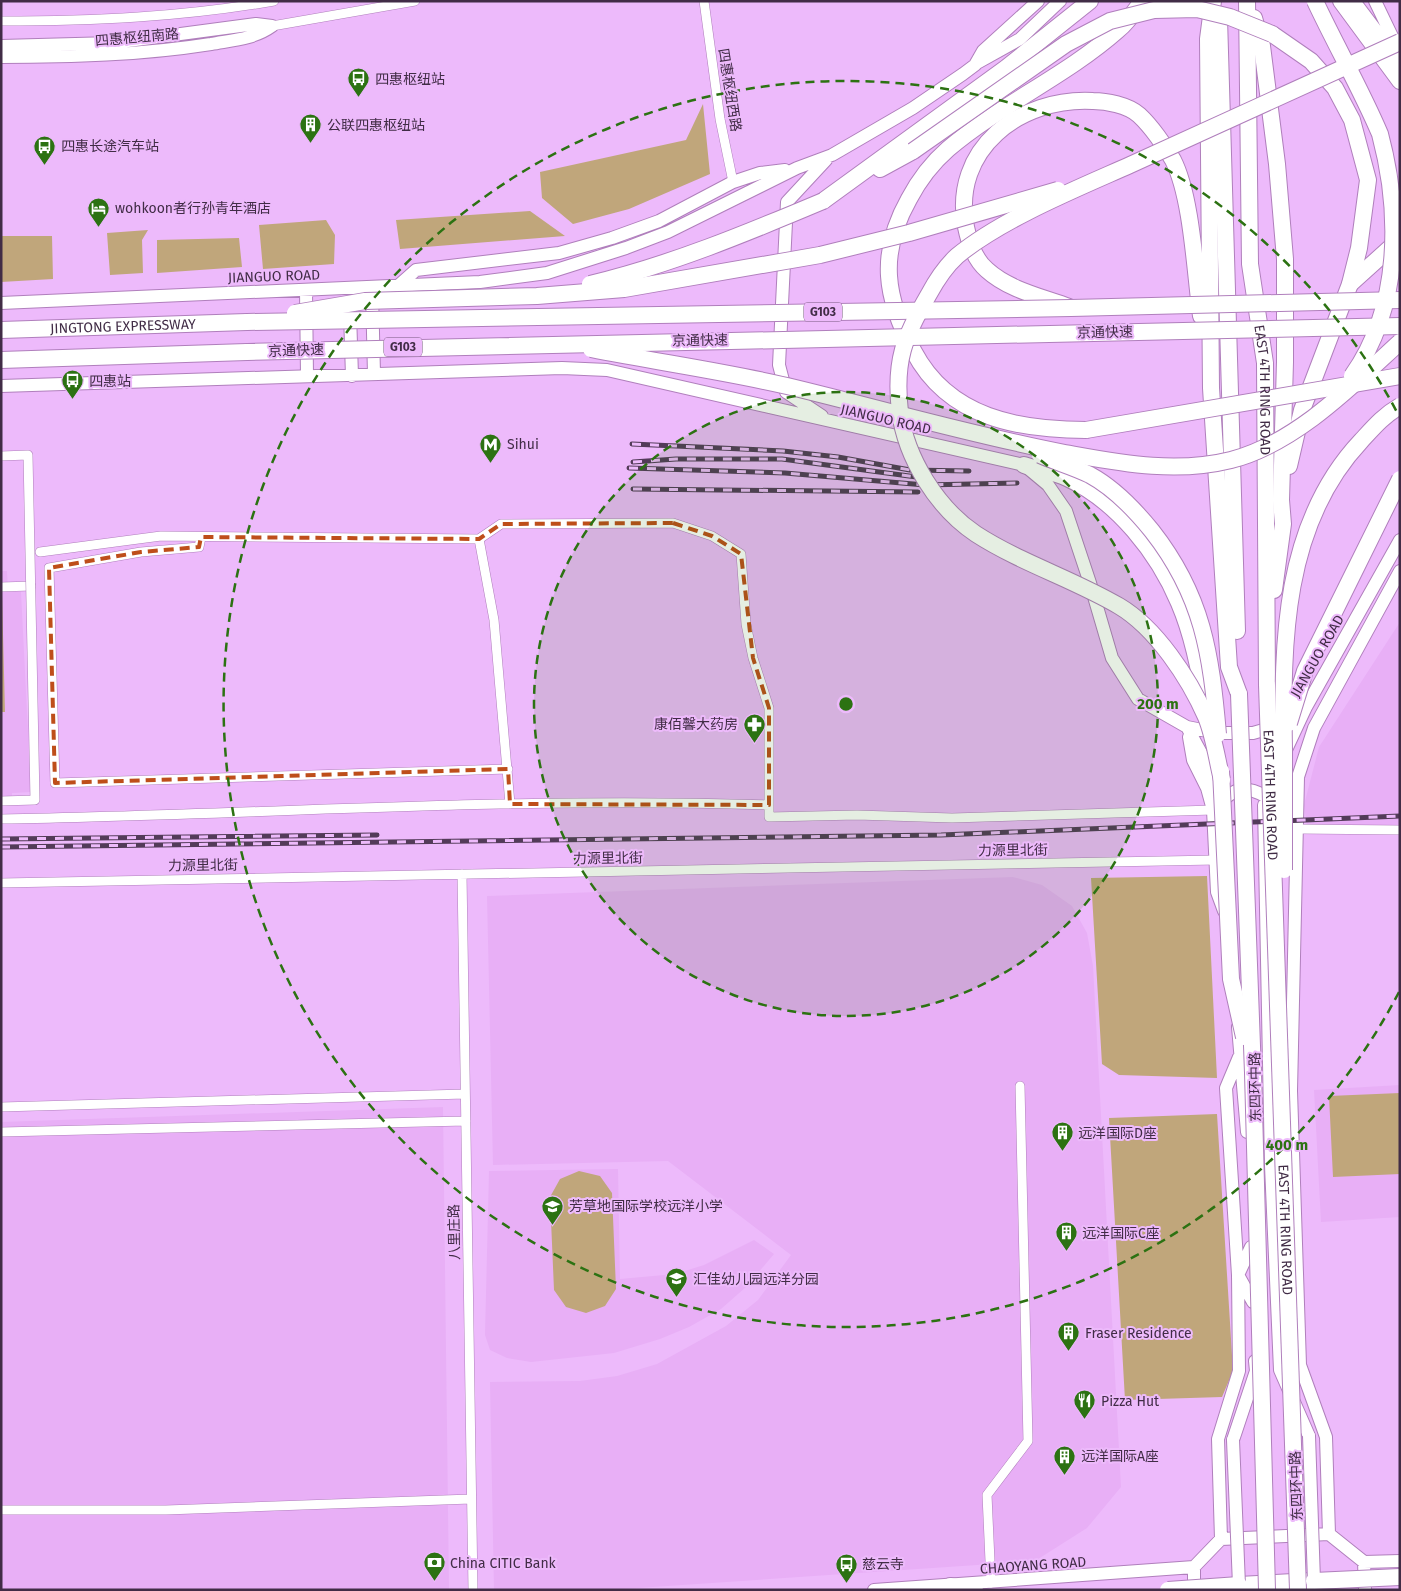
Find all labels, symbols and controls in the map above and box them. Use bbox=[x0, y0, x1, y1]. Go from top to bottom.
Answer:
street label: 四惠枢纽南路 bbox=[94, 25, 180, 50]
street label: 四惠枢纽西路 bbox=[715, 47, 744, 133]
bus stop icon: 四惠枢纽站 bbox=[347, 67, 371, 98]
place label: 四惠枢纽站 bbox=[375, 71, 445, 88]
building icon: 公联四惠枢纽站 bbox=[299, 113, 323, 144]
place label: 公联四惠枢纽站 bbox=[327, 117, 425, 134]
bus stop icon: 四惠长途汽车站 bbox=[33, 134, 57, 165]
place label: 四惠长途汽车站 bbox=[61, 138, 159, 155]
hotel icon: wohkoon者行孙青年酒店 bbox=[87, 196, 111, 227]
place label: wohkoon者行孙青年酒店 bbox=[115, 200, 271, 217]
street label: JIANGUO ROAD bbox=[228, 266, 320, 287]
road number: G103 bbox=[804, 302, 842, 322]
street label: JINGTONG EXPRESSWAY bbox=[50, 316, 196, 337]
street label: 京通快速 bbox=[1077, 324, 1133, 341]
street label: EAST 4TH RING ROAD bbox=[1250, 324, 1274, 455]
street label: 京通快速 bbox=[672, 332, 728, 349]
road number: G103 bbox=[384, 338, 422, 357]
street label: 京通快速 bbox=[268, 341, 324, 360]
bus stop icon: 四惠站 bbox=[61, 369, 85, 400]
place label: 四惠站 bbox=[89, 373, 131, 390]
street label: JIANGUO ROAD bbox=[839, 401, 933, 438]
metro station icon: Sihui bbox=[479, 432, 503, 463]
place label: Sihui bbox=[507, 436, 539, 453]
street label: JIANGUO ROAD bbox=[1287, 612, 1348, 701]
centre of rings bbox=[837, 695, 855, 713]
text: 200 m bbox=[1137, 695, 1179, 713]
pharmacy icon: 康佰馨大药房 bbox=[742, 712, 766, 743]
place label: 康佰馨大药房 bbox=[654, 716, 738, 733]
street label: EAST 4TH RING ROAD bbox=[1260, 729, 1281, 861]
street label: 力源里北街 bbox=[978, 841, 1048, 860]
street label: 力源里北街 bbox=[573, 849, 643, 868]
street label: 力源里北街 bbox=[168, 856, 238, 875]
street label: 东四环中路 bbox=[1246, 1052, 1265, 1122]
building icon: 远洋国际D座 bbox=[1050, 1121, 1074, 1152]
place label: 远洋国际D座 bbox=[1078, 1125, 1157, 1142]
text: 400 m bbox=[1266, 1136, 1308, 1154]
street label: EAST 4TH RING ROAD bbox=[1274, 1164, 1296, 1295]
school or university icon: 芳草地国际学校远洋小学 bbox=[541, 1194, 565, 1225]
place label: 芳草地国际学校远洋小学 bbox=[569, 1198, 723, 1215]
street label: 八里庄路 bbox=[446, 1204, 463, 1260]
building icon: 远洋国际C座 bbox=[1054, 1221, 1078, 1252]
place label: 远洋国际C座 bbox=[1082, 1225, 1160, 1242]
school or university icon: 汇佳幼儿园远洋分园 bbox=[665, 1267, 689, 1298]
place label: 汇佳幼儿园远洋分园 bbox=[693, 1271, 819, 1288]
building icon: Fraser Residence bbox=[1057, 1321, 1081, 1352]
place label: Fraser Residence bbox=[1085, 1325, 1192, 1342]
restaurant icon: Pizza Hut bbox=[1073, 1389, 1097, 1420]
place label: Pizza Hut bbox=[1101, 1393, 1160, 1410]
building icon: 远洋国际A座 bbox=[1053, 1444, 1077, 1475]
place label: 远洋国际A座 bbox=[1081, 1448, 1159, 1465]
street label: 东四环中路 bbox=[1287, 1451, 1306, 1521]
bank icon: China CITIC Bank bbox=[422, 1551, 446, 1582]
bus stop icon: 慈云寺 bbox=[834, 1552, 858, 1583]
street label: CHAOYANG ROAD bbox=[979, 1553, 1087, 1578]
place label: China CITIC Bank bbox=[450, 1555, 557, 1572]
place label: 慈云寺 bbox=[862, 1556, 904, 1573]

